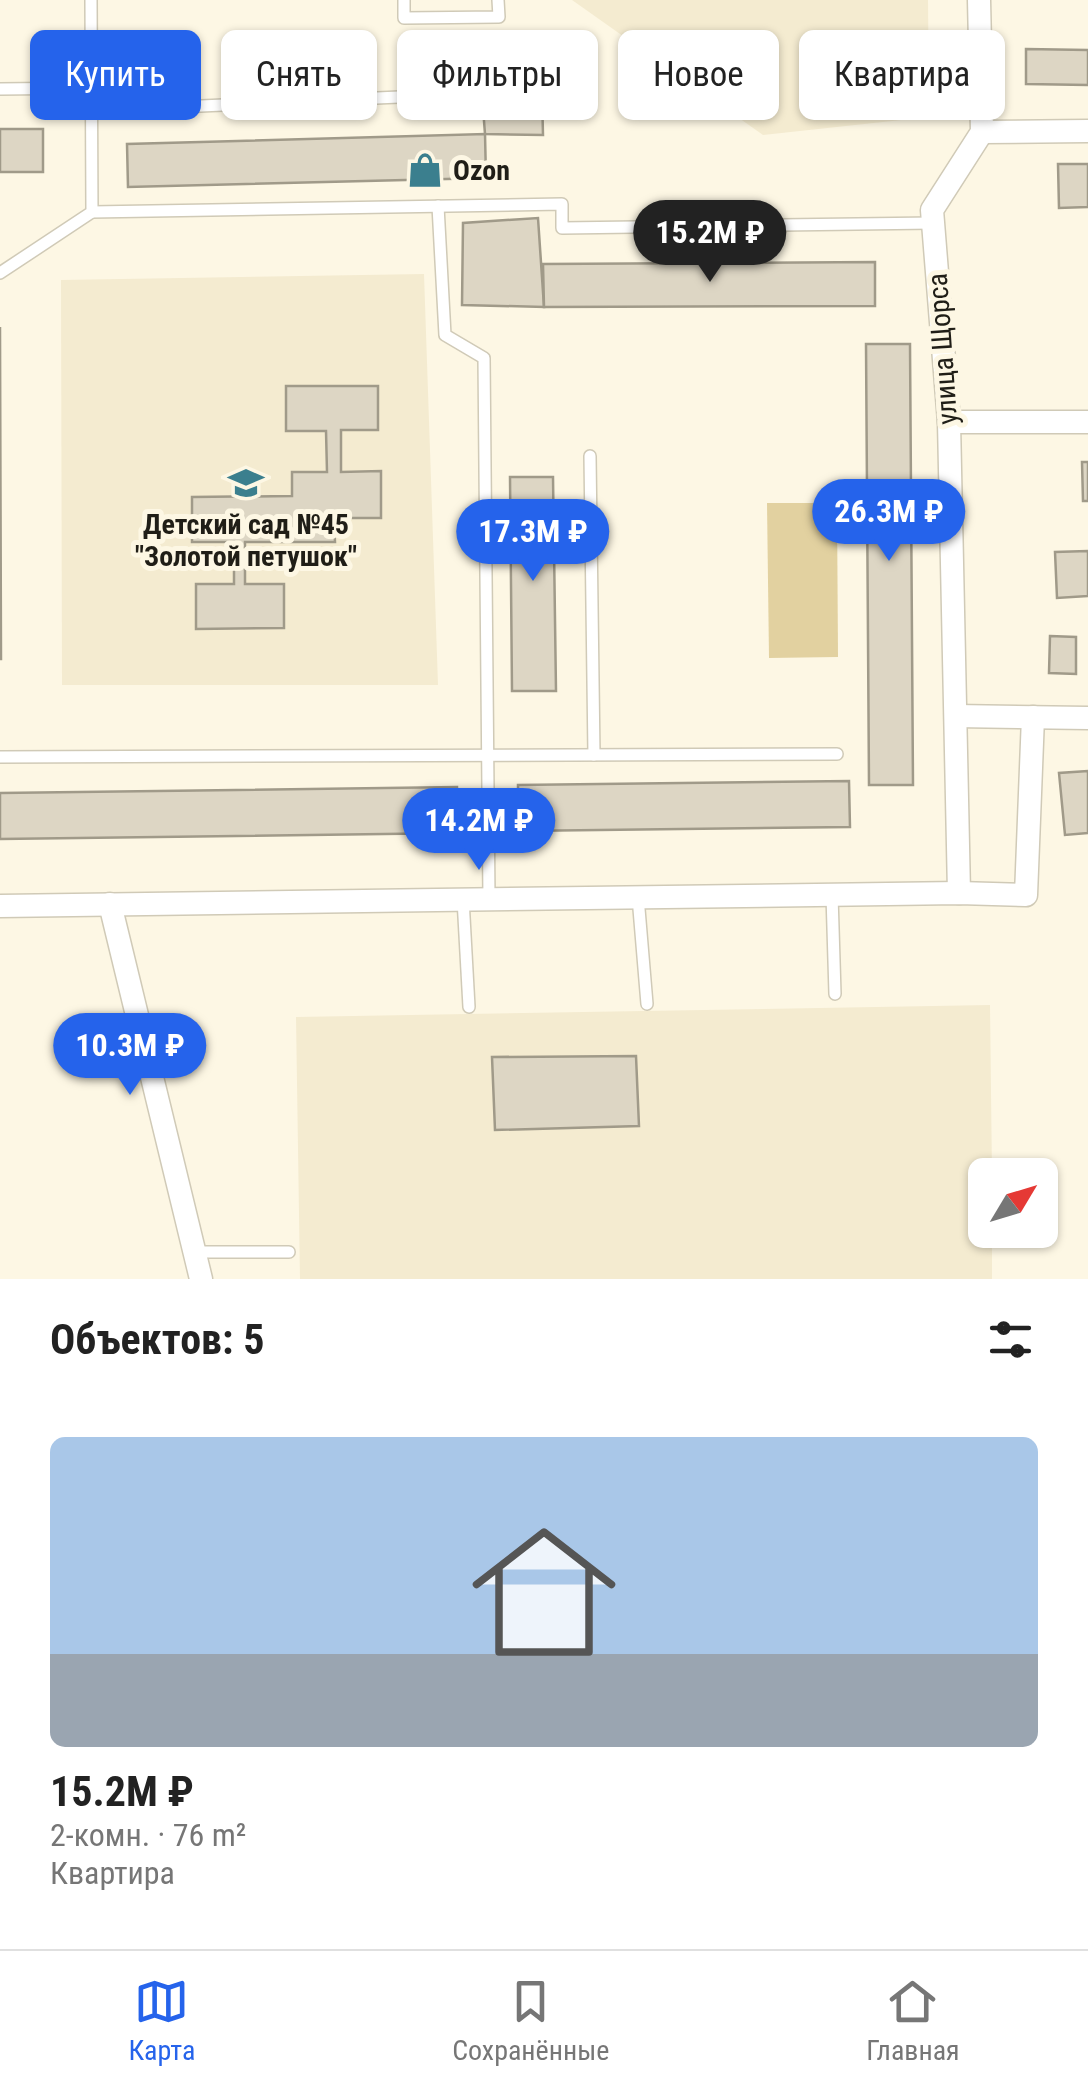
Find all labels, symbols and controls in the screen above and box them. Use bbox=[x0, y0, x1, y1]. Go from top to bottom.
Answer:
chip: Купить bbox=[30, 30, 201, 120]
chip: Снять bbox=[221, 30, 377, 120]
chip: Фильтры bbox=[397, 30, 598, 120]
chip: Новое bbox=[618, 30, 779, 120]
chip: Квартира bbox=[799, 30, 1005, 120]
shop icon: Ozon bbox=[406, 151, 444, 189]
place label: Ozon bbox=[453, 154, 510, 187]
pin: 15.2M ₽ bbox=[618, 200, 802, 285]
text: 15.2M ₽ bbox=[655, 213, 765, 251]
street label: улица Щорса bbox=[921, 272, 964, 426]
school or university icon: Детский сад №45 "Золотой петушок" bbox=[227, 464, 265, 502]
pin: 26.3M ₽ bbox=[797, 479, 981, 564]
text: 26.3M ₽ bbox=[834, 492, 944, 530]
pin: 17.3M ₽ bbox=[441, 499, 625, 584]
place label: Детский сад №45 "Золотой петушок" bbox=[135, 508, 357, 573]
text: 17.3M ₽ bbox=[478, 512, 588, 550]
pin: 14.2M ₽ bbox=[387, 788, 571, 873]
text: 14.2M ₽ bbox=[424, 801, 534, 839]
pin: 10.3M ₽ bbox=[38, 1013, 222, 1098]
text: 10.3M ₽ bbox=[75, 1026, 185, 1064]
north arrow bbox=[968, 1158, 1058, 1248]
map controls bbox=[968, 1158, 1058, 1248]
icon: filters bbox=[983, 1312, 1038, 1367]
text: Объектов: 5 bbox=[50, 1315, 264, 1364]
icon: home bbox=[454, 1502, 634, 1682]
text: 15.2M ₽ bbox=[50, 1767, 194, 1816]
text: 2-комн. · 76 m² bbox=[50, 1816, 246, 1854]
text: Квартира bbox=[50, 1854, 175, 1892]
tab: Карта bbox=[128, 1974, 195, 2067]
tab: Сохранённые bbox=[452, 1974, 609, 2067]
tab: Главная bbox=[866, 1974, 960, 2067]

